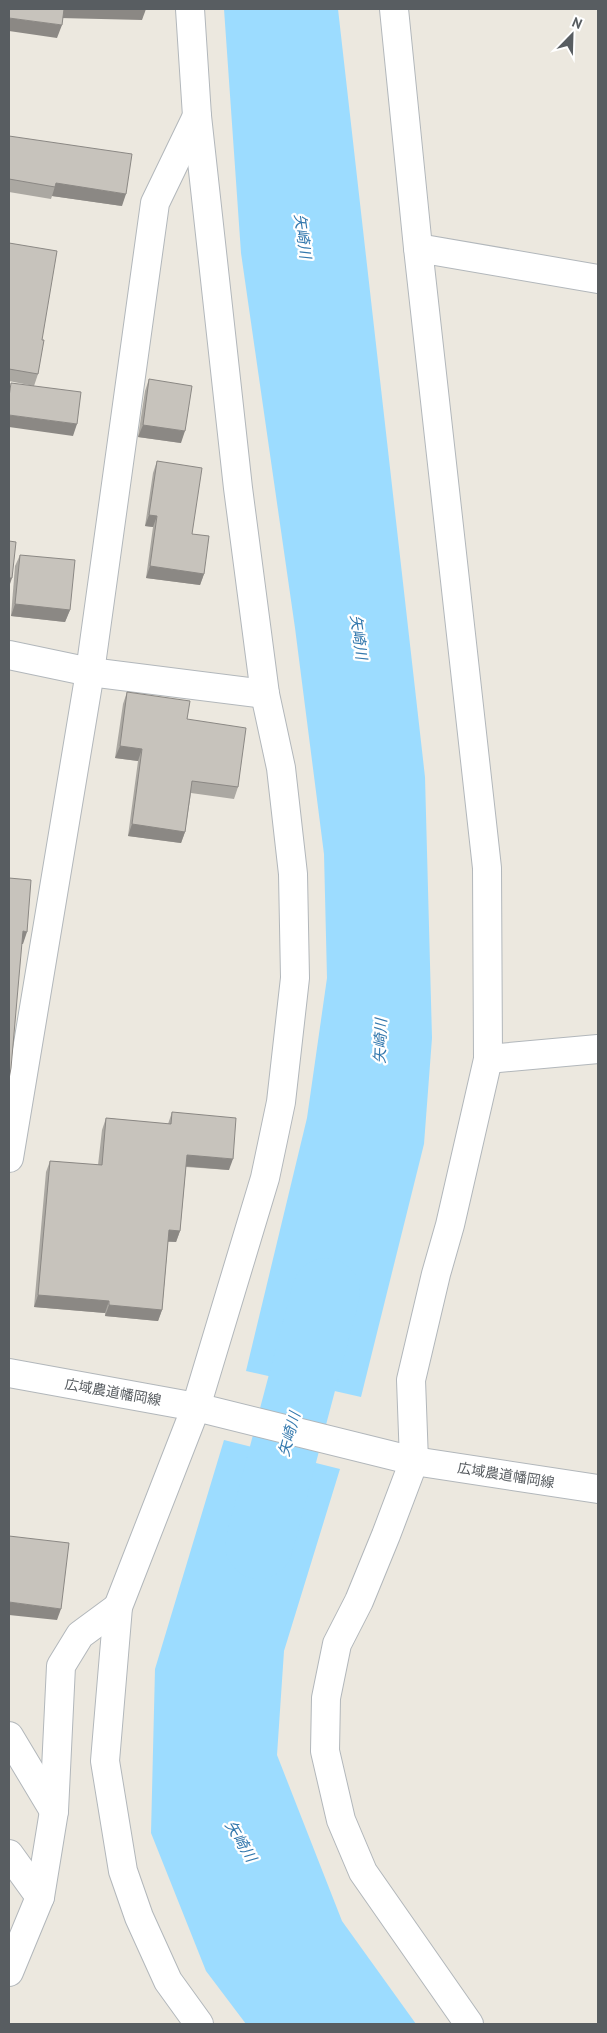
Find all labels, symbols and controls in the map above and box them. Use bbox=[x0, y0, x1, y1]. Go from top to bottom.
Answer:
north arrow bbox=[547, 10, 597, 60]
text: N bbox=[569, 13, 585, 33]
water label: 矢崎川 bbox=[290, 212, 316, 262]
water label: 矢崎川 bbox=[346, 613, 372, 663]
water label: 矢崎川 bbox=[370, 1016, 390, 1064]
street label: 広域農道幡岡線 bbox=[63, 1375, 163, 1409]
water label: 矢崎川 bbox=[274, 1408, 305, 1458]
street label: 広域農道幡岡線 bbox=[456, 1458, 556, 1492]
water label: 矢崎川 bbox=[221, 1817, 262, 1867]

